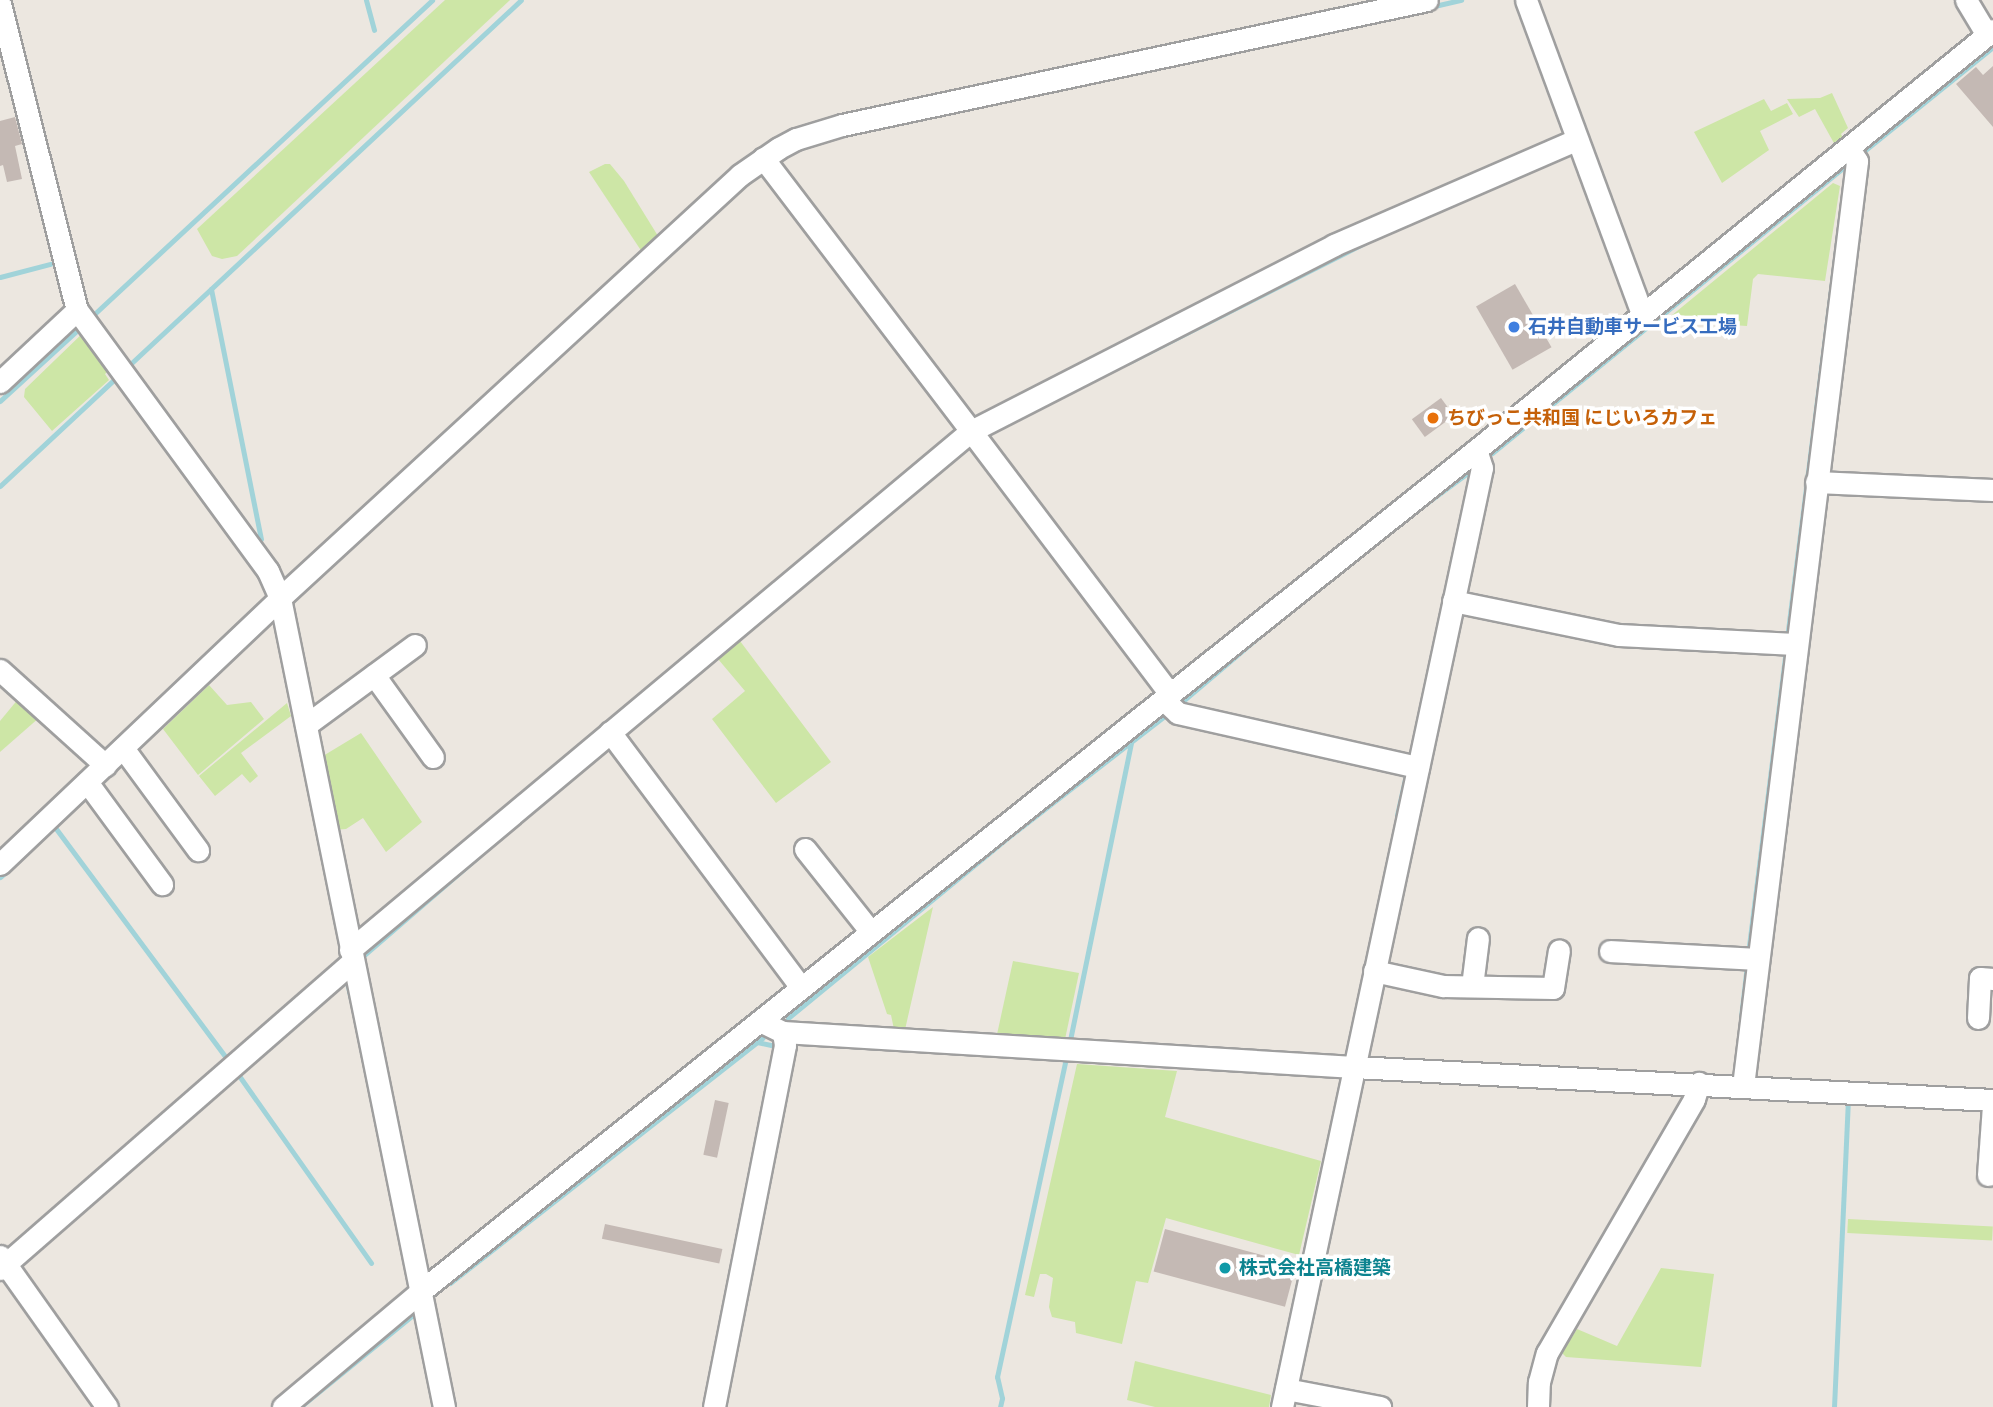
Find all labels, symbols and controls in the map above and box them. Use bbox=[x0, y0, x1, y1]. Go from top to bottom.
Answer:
place label: 石井自動車サービス工場 bbox=[1528, 316, 1737, 338]
marker: 石井自動車サービス工場 bbox=[1506, 319, 1522, 335]
place label: ちびっこ共和国 にじいろカフェ bbox=[1447, 407, 1717, 429]
marker: ちびっこ共和国 にじいろカフェ bbox=[1425, 410, 1441, 426]
place label: 株式会社高橋建築 bbox=[1239, 1257, 1391, 1279]
marker: 株式会社高橋建築 bbox=[1217, 1260, 1233, 1276]

